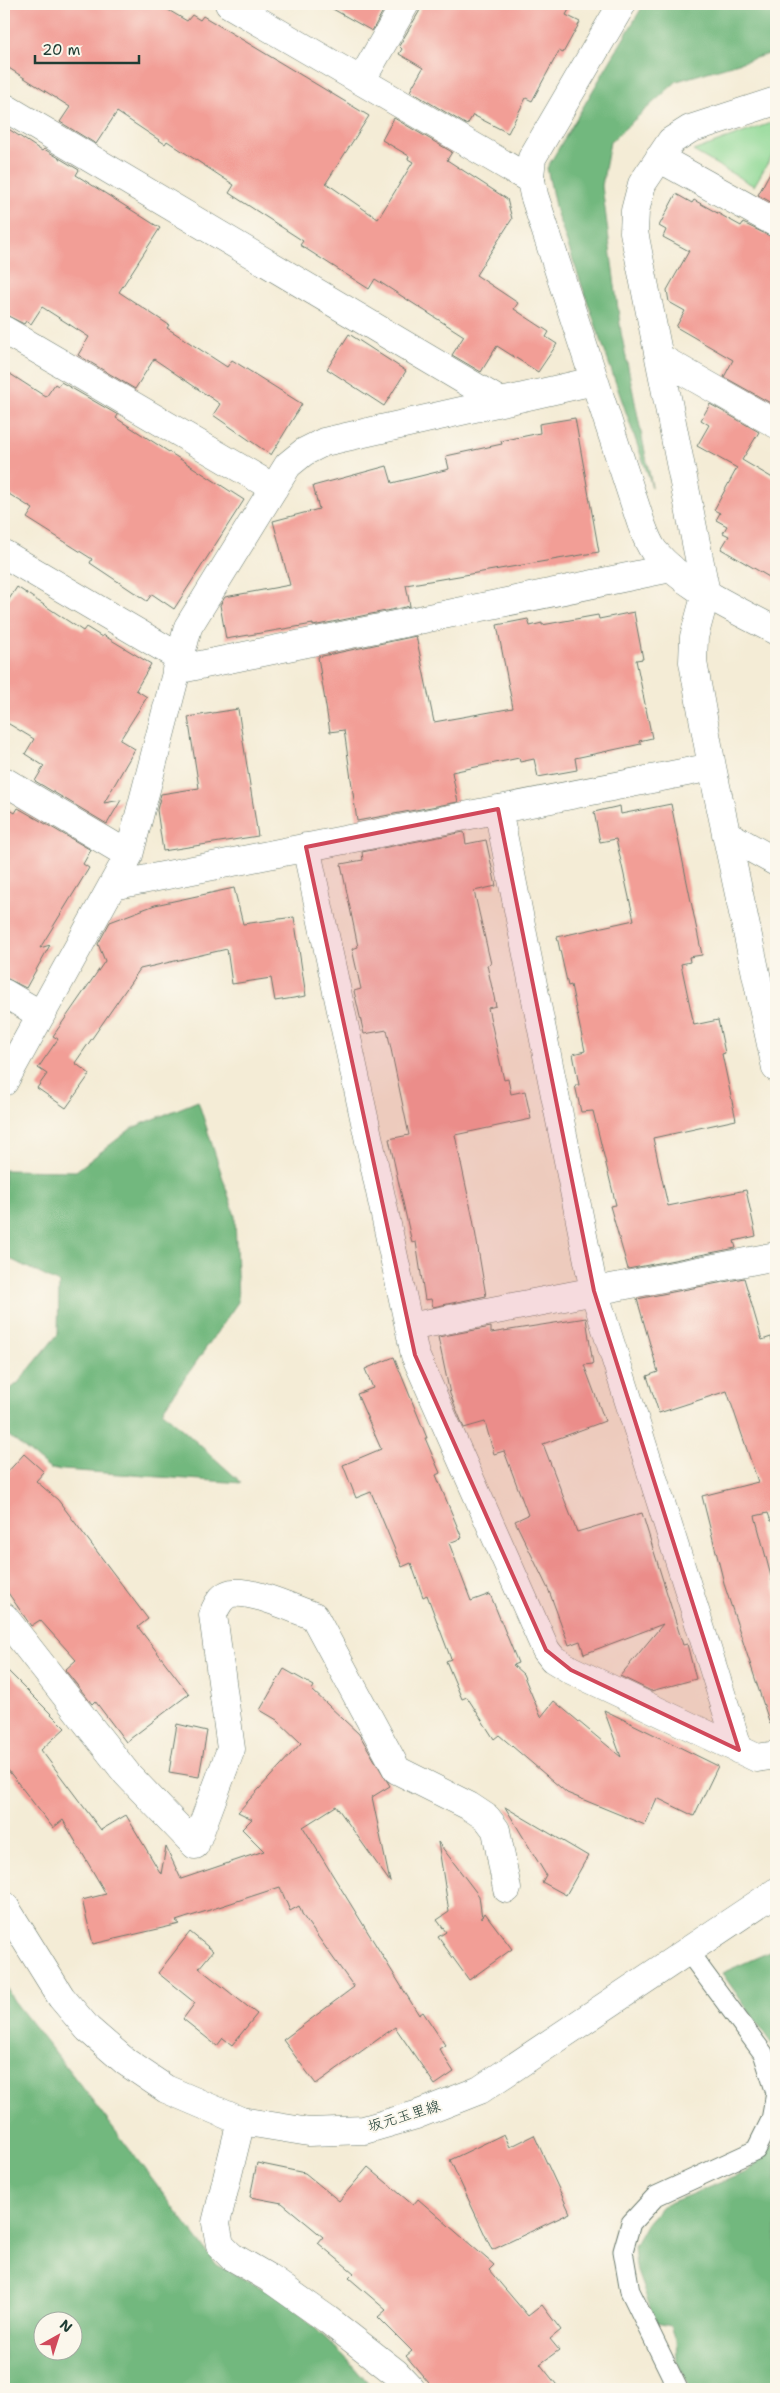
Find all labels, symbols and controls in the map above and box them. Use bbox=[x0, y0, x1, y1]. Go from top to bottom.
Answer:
scale bar bbox=[35, 32, 139, 64]
text: 20 m bbox=[42, 40, 81, 60]
street label: 坂元玉里線 bbox=[365, 2095, 443, 2137]
north arrow bbox=[32, 2310, 82, 2360]
text: N bbox=[56, 2315, 76, 2336]

